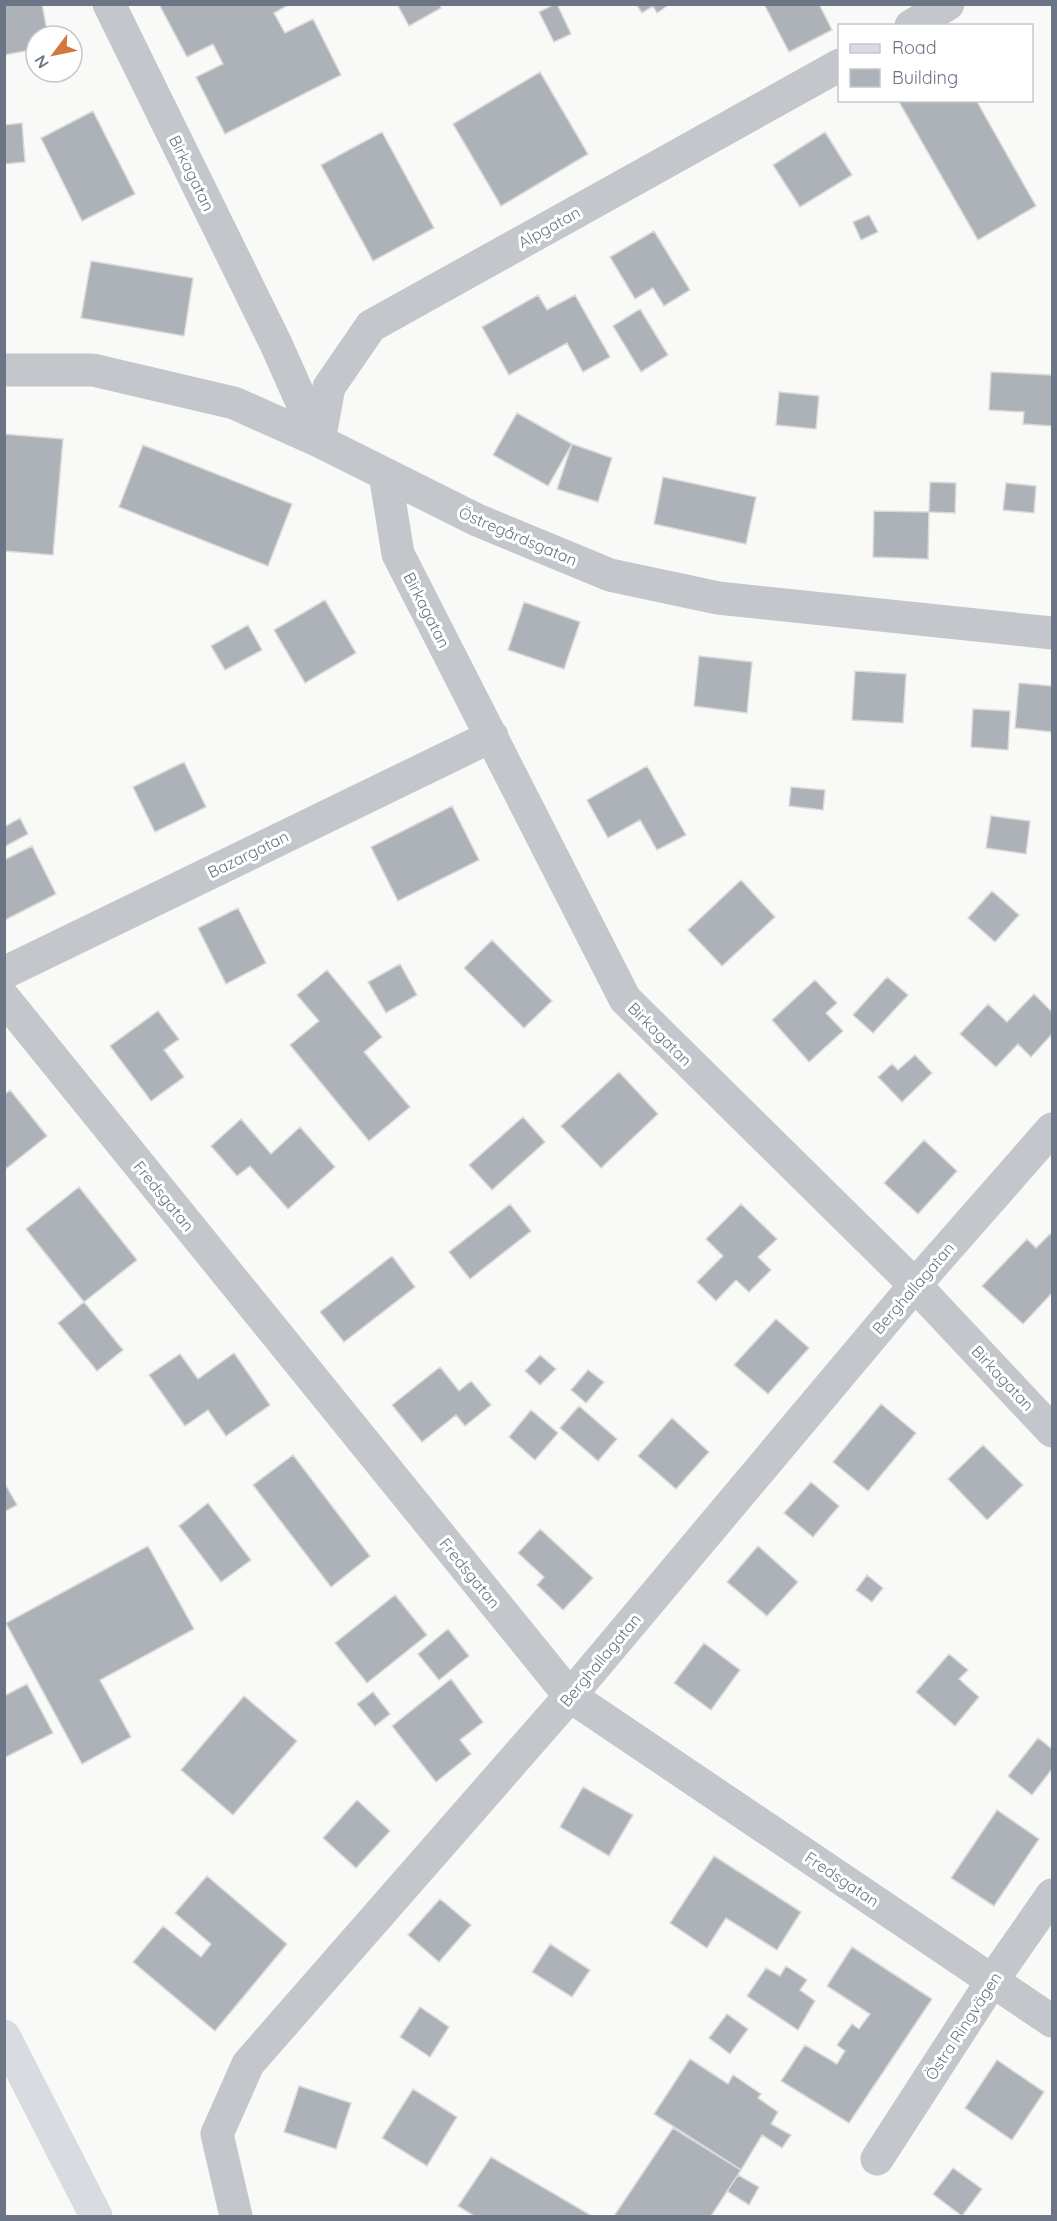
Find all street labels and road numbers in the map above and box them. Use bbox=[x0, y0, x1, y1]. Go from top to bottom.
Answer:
street label: Birkagatan bbox=[165, 132, 219, 214]
street label: Alpgatan bbox=[515, 202, 583, 252]
street label: Östregårdsgatan bbox=[456, 502, 580, 570]
street label: Birkagatan bbox=[399, 569, 455, 651]
street label: Bazargatan bbox=[204, 826, 292, 882]
street label: Birkagatan bbox=[624, 998, 696, 1070]
street label: Fredsgatan bbox=[130, 1157, 198, 1235]
street label: Berghallagatan bbox=[868, 1238, 958, 1338]
street label: Birkagatan bbox=[968, 1341, 1038, 1415]
street label: Fredsgatan bbox=[436, 1534, 504, 1612]
street label: Berghallagatan bbox=[555, 1609, 645, 1711]
street label: Fredsgatan bbox=[801, 1847, 883, 1911]
street label: Östra Ringvägen bbox=[921, 1968, 1005, 2084]

